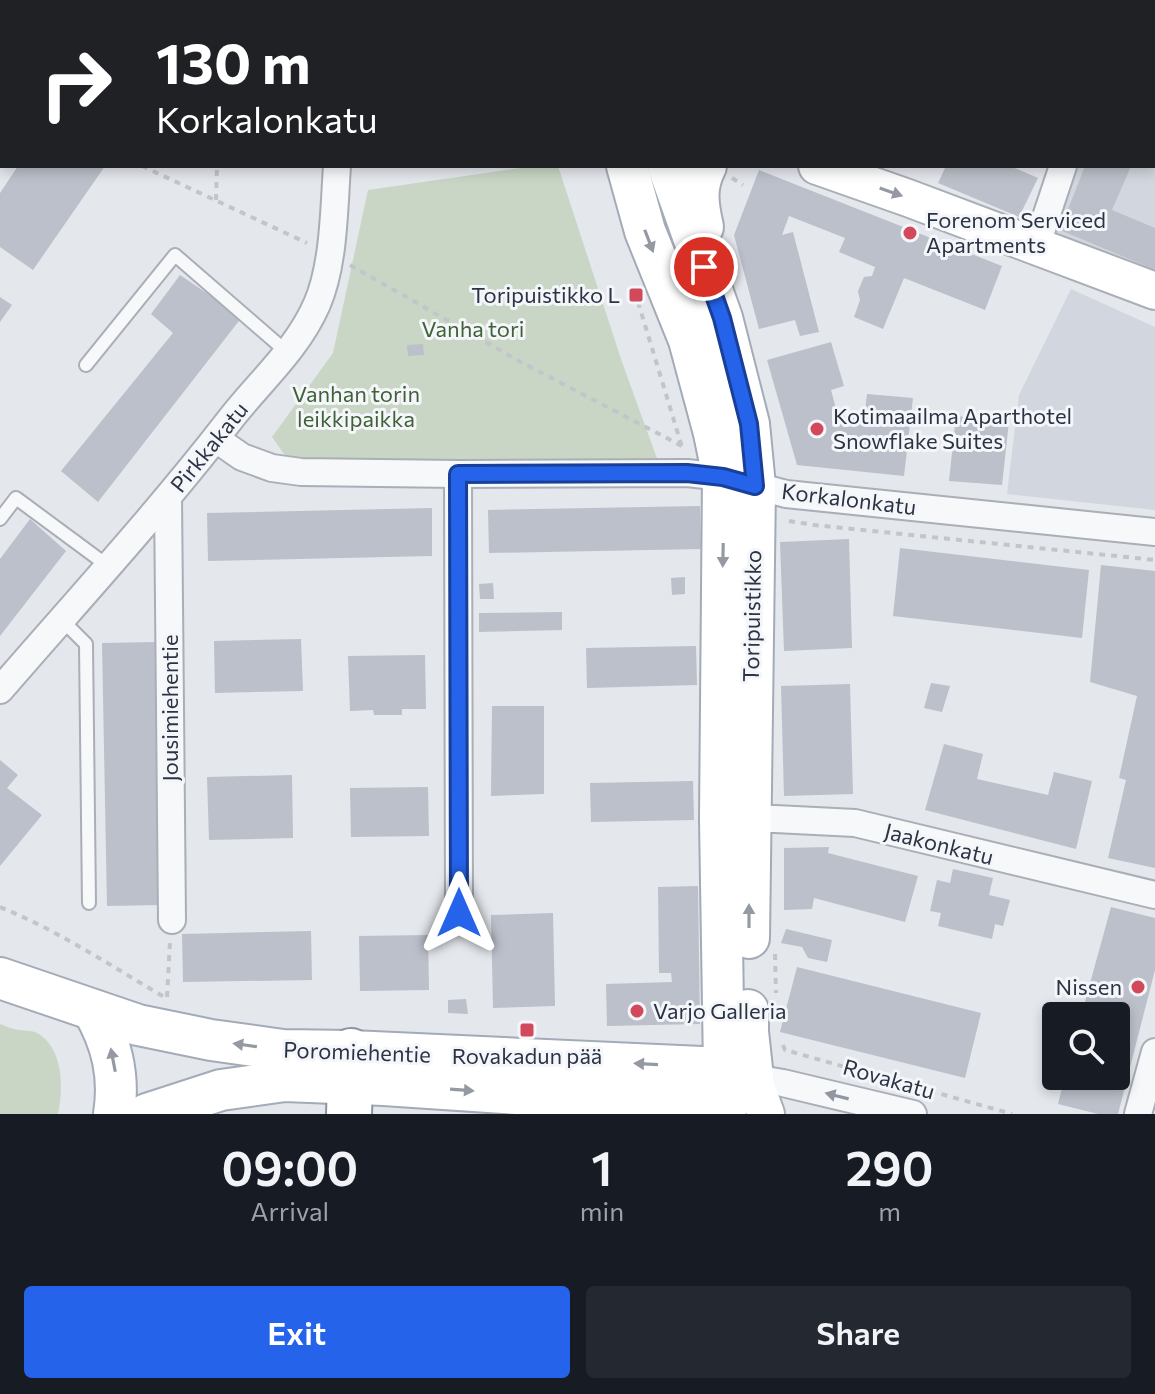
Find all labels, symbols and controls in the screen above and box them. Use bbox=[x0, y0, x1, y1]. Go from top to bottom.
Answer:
text: 130 m bbox=[156, 27, 311, 96]
icon: right bbox=[24, 32, 128, 136]
text: Korkalonkatu bbox=[156, 96, 378, 140]
one-way arrow bbox=[879, 186, 903, 198]
place label: Forenom Serviced Apartments bbox=[926, 206, 1106, 258]
marker: Forenom Serviced Apartments bbox=[901, 224, 919, 242]
one-way arrow bbox=[643, 229, 656, 253]
pin bbox=[670, 233, 738, 301]
icon: arrive bbox=[682, 245, 726, 289]
place label: Toripuistikko L bbox=[471, 281, 620, 308]
marker: Toripuistikko L bbox=[627, 286, 645, 304]
park label: Vanha tori bbox=[422, 315, 524, 342]
park label: Vanhan torin leikkipaikka bbox=[292, 380, 420, 432]
street label: Pirkkakatu bbox=[164, 396, 253, 497]
place label: Kotimaailma Aparthotel Snowflake Suites bbox=[833, 402, 1072, 454]
marker: Kotimaailma Aparthotel Snowflake Suites bbox=[808, 420, 826, 438]
street label: Korkalonkatu bbox=[780, 477, 918, 520]
one-way arrow bbox=[717, 543, 729, 568]
street label: Toripuistikko bbox=[737, 550, 766, 682]
street label: Jousimiehentie bbox=[156, 634, 183, 782]
street label: Jaakonkatu bbox=[882, 817, 996, 870]
position arrow bbox=[417, 871, 501, 955]
one-way arrow bbox=[743, 903, 755, 928]
place label: Nissen bbox=[1056, 973, 1122, 1000]
marker: Nissen bbox=[1129, 978, 1147, 996]
place label: Varjo Galleria bbox=[653, 997, 787, 1024]
marker: Varjo Galleria bbox=[628, 1002, 646, 1020]
map controls bbox=[1042, 1002, 1130, 1090]
button: search bbox=[1042, 1002, 1130, 1090]
marker: Rovakadun pää bbox=[518, 1021, 536, 1039]
street label: Poromiehentie bbox=[283, 1035, 431, 1068]
one-way arrow bbox=[232, 1038, 257, 1051]
place label: Rovakadun pää bbox=[452, 1042, 602, 1069]
one-way arrow bbox=[106, 1047, 119, 1072]
street label: Rovakatu bbox=[840, 1053, 938, 1104]
one-way arrow bbox=[633, 1057, 658, 1070]
one-way arrow bbox=[450, 1084, 475, 1097]
one-way arrow bbox=[825, 1089, 850, 1101]
text: 09:00 bbox=[221, 1137, 358, 1196]
text: 1 bbox=[591, 1137, 613, 1196]
text: 290 bbox=[846, 1137, 934, 1196]
text: Arrival bbox=[251, 1195, 329, 1226]
text: min bbox=[580, 1195, 624, 1226]
text: m bbox=[878, 1195, 901, 1226]
button: Exit bbox=[24, 1286, 570, 1378]
button: Share bbox=[586, 1286, 1131, 1378]

